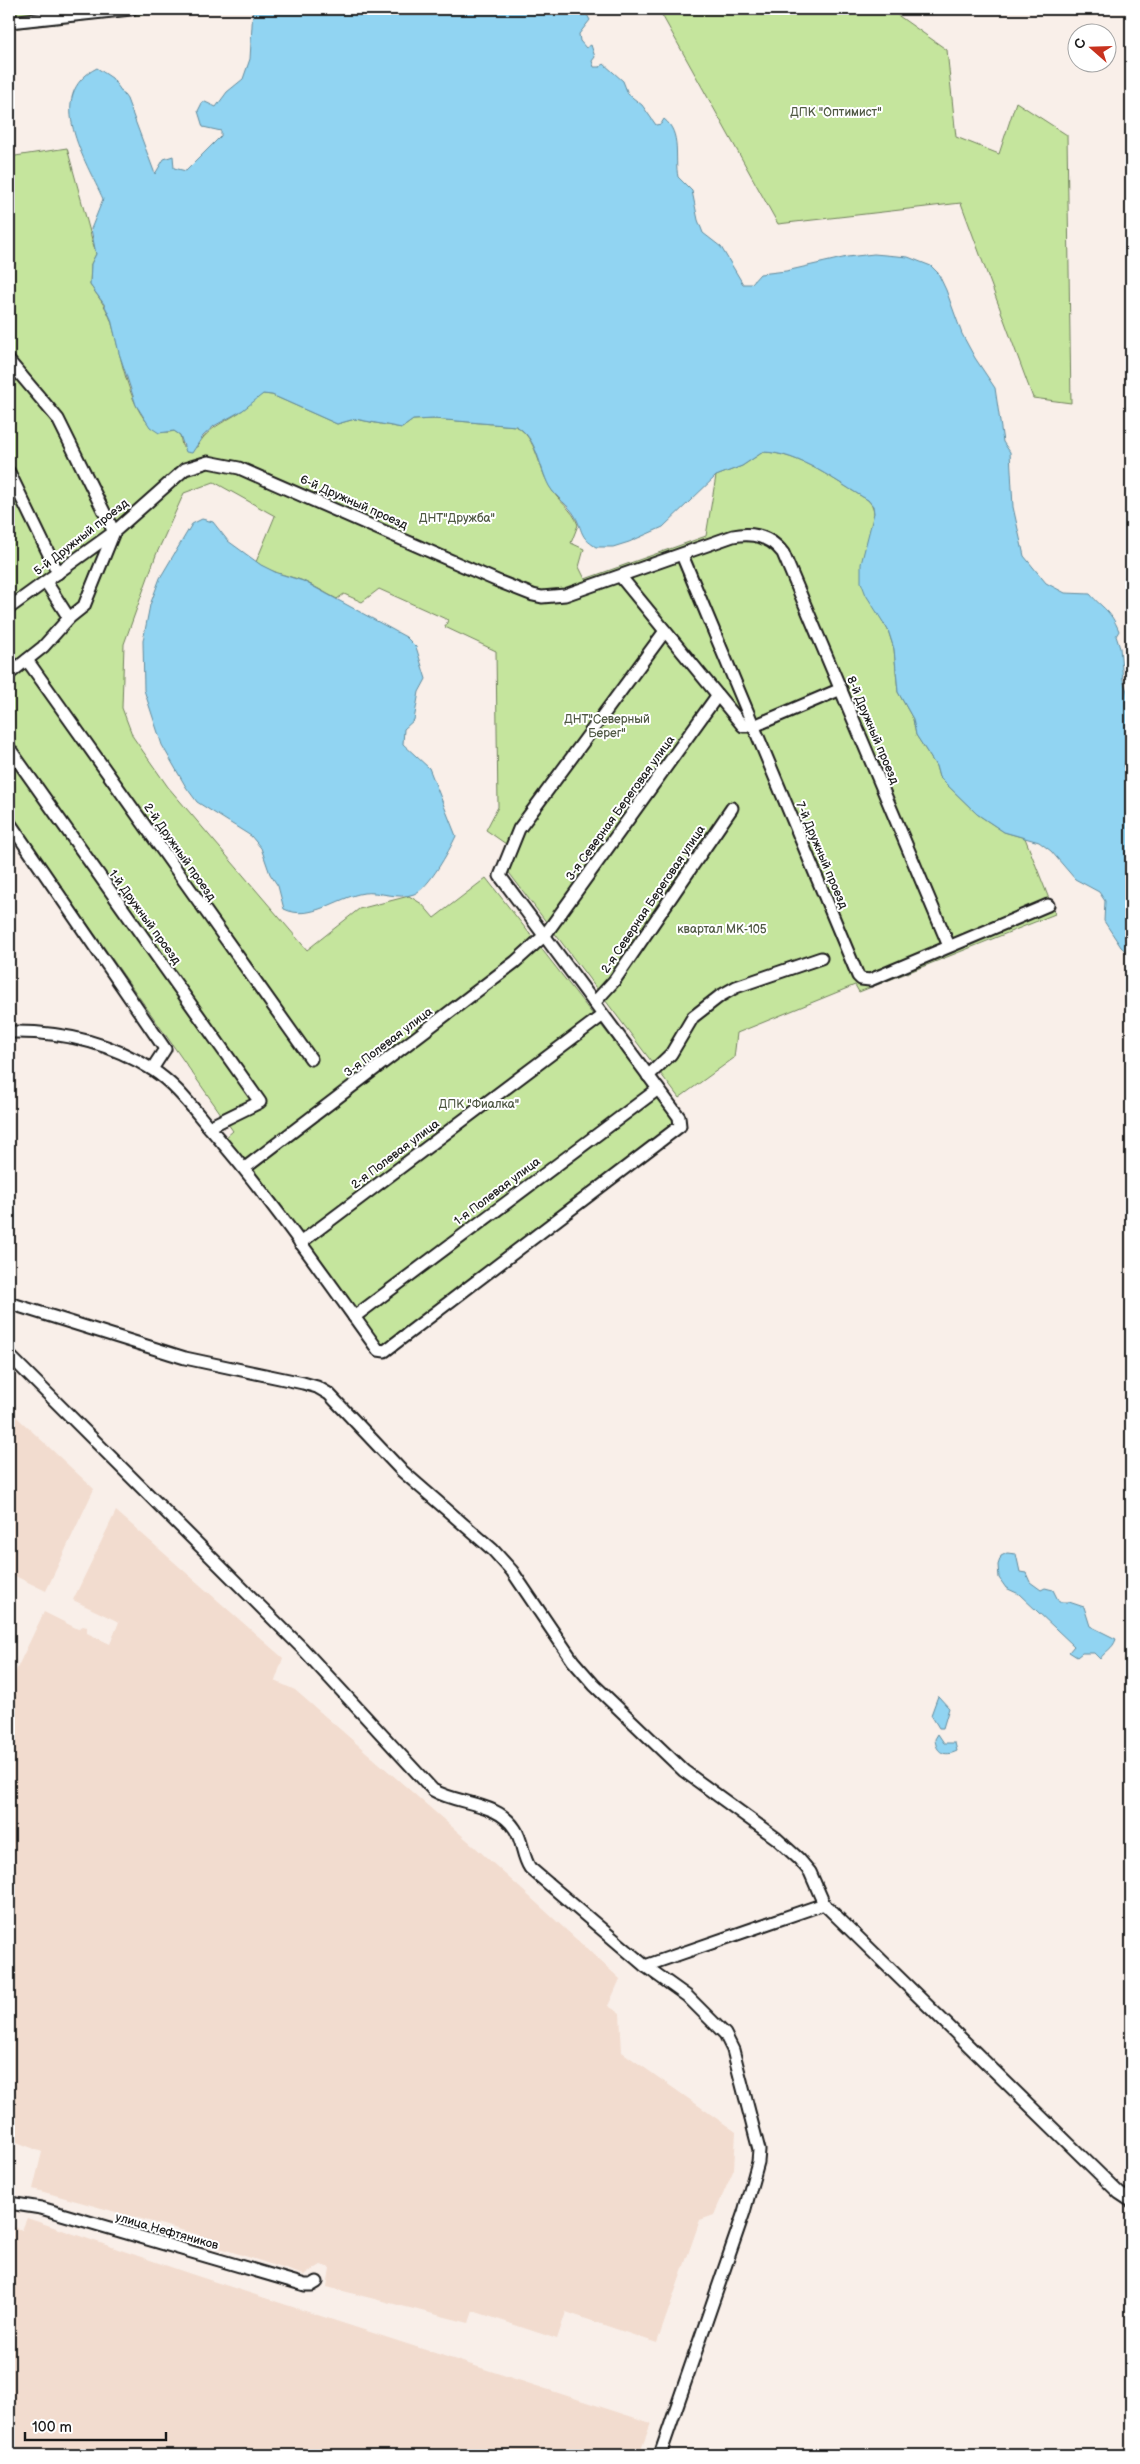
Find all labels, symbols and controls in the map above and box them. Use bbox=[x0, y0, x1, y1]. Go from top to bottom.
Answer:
north arrow bbox=[1068, 22, 1118, 72]
text: С bbox=[1071, 36, 1090, 51]
park label: ДПК "Оптимист" bbox=[790, 105, 882, 120]
street label: 6-й Дружный проезд bbox=[298, 472, 411, 533]
street label: 5-й Дружный проезд bbox=[31, 495, 132, 579]
park label: ДНТ"Дружба" bbox=[419, 511, 495, 526]
street label: 8-й Дружный проезд bbox=[843, 674, 902, 787]
park label: ДНТ"Северный Берег" bbox=[564, 712, 650, 741]
street label: 3-я Северная Береговая улица bbox=[563, 733, 678, 884]
street label: 7-й Дружный проезд bbox=[792, 799, 851, 912]
street label: 2-й Дружный проезд bbox=[140, 800, 219, 905]
street label: 2-я Северная Береговая улица bbox=[598, 822, 709, 976]
street label: 1-й Дружный проезд bbox=[105, 867, 184, 968]
park label: квартал МК-105 bbox=[677, 922, 767, 937]
street label: 3-я Полевая улица bbox=[341, 1004, 435, 1081]
park label: ДПК "Фиалка" bbox=[439, 1097, 519, 1112]
street label: 2-я Полевая улица bbox=[348, 1116, 442, 1192]
street label: 1-я Полевая улица bbox=[451, 1154, 543, 1229]
street label: улица Нефтяников bbox=[114, 2210, 221, 2254]
scale bar bbox=[25, 2409, 166, 2441]
text: 100 m bbox=[32, 2418, 72, 2437]

